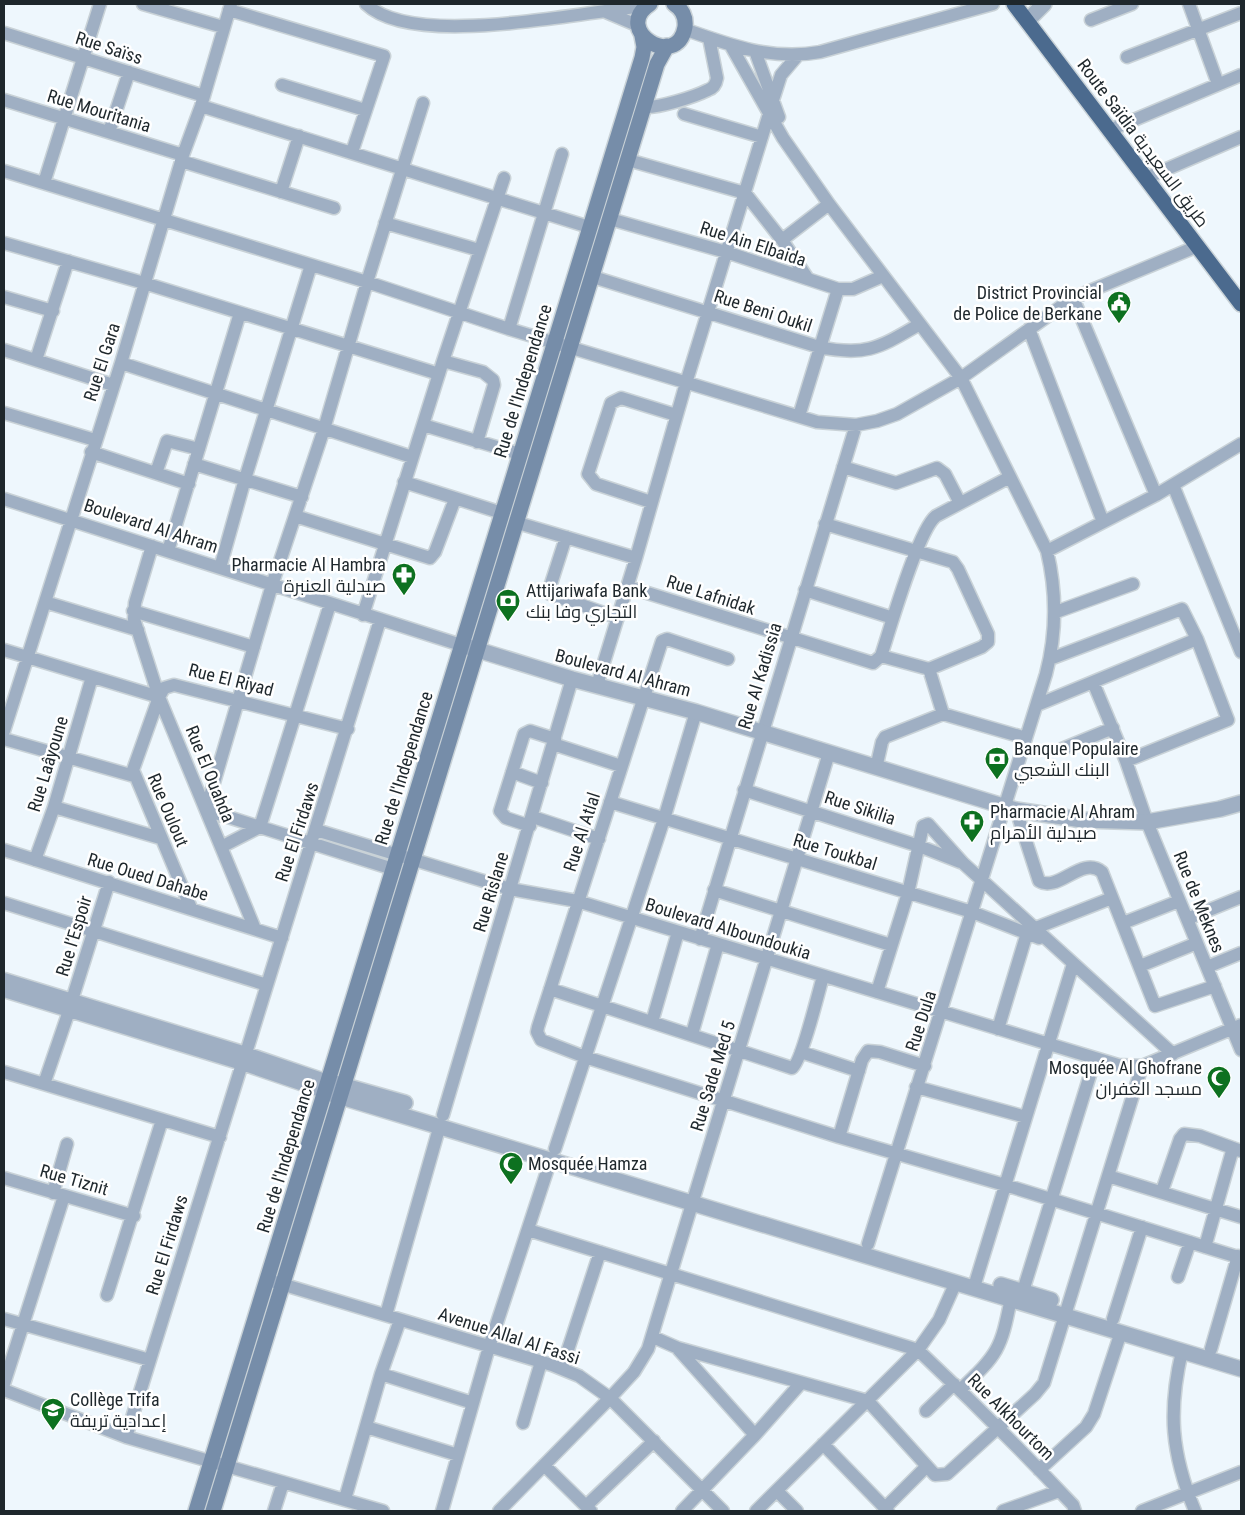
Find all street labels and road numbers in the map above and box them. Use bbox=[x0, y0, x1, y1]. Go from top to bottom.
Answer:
street label: Rue Saïss bbox=[73, 27, 145, 68]
street label: Route Saïdia طريق السعيدية bbox=[1072, 54, 1214, 232]
street label: Rue Mouritania bbox=[45, 85, 153, 136]
street label: Rue Ain Elbaida bbox=[697, 216, 809, 271]
street label: Rue Beni Oukil bbox=[711, 285, 815, 336]
street label: Rue de l'Independance bbox=[489, 302, 556, 460]
street label: Rue El Gara bbox=[79, 320, 124, 404]
street label: Boulevard Al Ahram bbox=[82, 494, 221, 557]
street label: Rue Lafnidak bbox=[664, 570, 758, 619]
street label: Rue Al Kadissia bbox=[733, 620, 786, 732]
street label: Boulevard Al Ahram bbox=[553, 644, 693, 701]
street label: Rue El Riyad bbox=[187, 659, 276, 700]
street label: Rue de l'Independance bbox=[370, 689, 437, 847]
street label: Rue Laâyoune bbox=[23, 714, 72, 814]
street label: Rue El Ouahda bbox=[182, 722, 239, 825]
street label: Rue Oulout bbox=[144, 770, 193, 850]
street label: Rue El Firdaws bbox=[271, 779, 323, 884]
street label: Rue Sikilia bbox=[822, 786, 898, 829]
street label: Rue Al Atlal bbox=[559, 790, 604, 874]
street label: Rue Toukbal bbox=[791, 829, 880, 874]
street label: Rue Oued Dahabe bbox=[85, 848, 211, 905]
street label: Rue de Meknes bbox=[1170, 848, 1229, 956]
street label: Rue Rislane bbox=[468, 849, 513, 934]
street label: Rue l’Espoir bbox=[51, 893, 96, 979]
street label: Boulevard Alboundoukia bbox=[643, 893, 813, 964]
street label: Rue Dula bbox=[901, 988, 940, 1054]
street label: Rue Sade Med 5 bbox=[686, 1018, 739, 1134]
street label: Rue de l'Independance bbox=[252, 1077, 319, 1235]
street label: Rue Tiznit bbox=[38, 1160, 111, 1199]
street label: Rue El Firdaws bbox=[141, 1192, 192, 1297]
street label: Avenue Allal Al Fassi bbox=[436, 1303, 583, 1368]
street label: Rue Alkhourtom bbox=[964, 1369, 1059, 1464]

